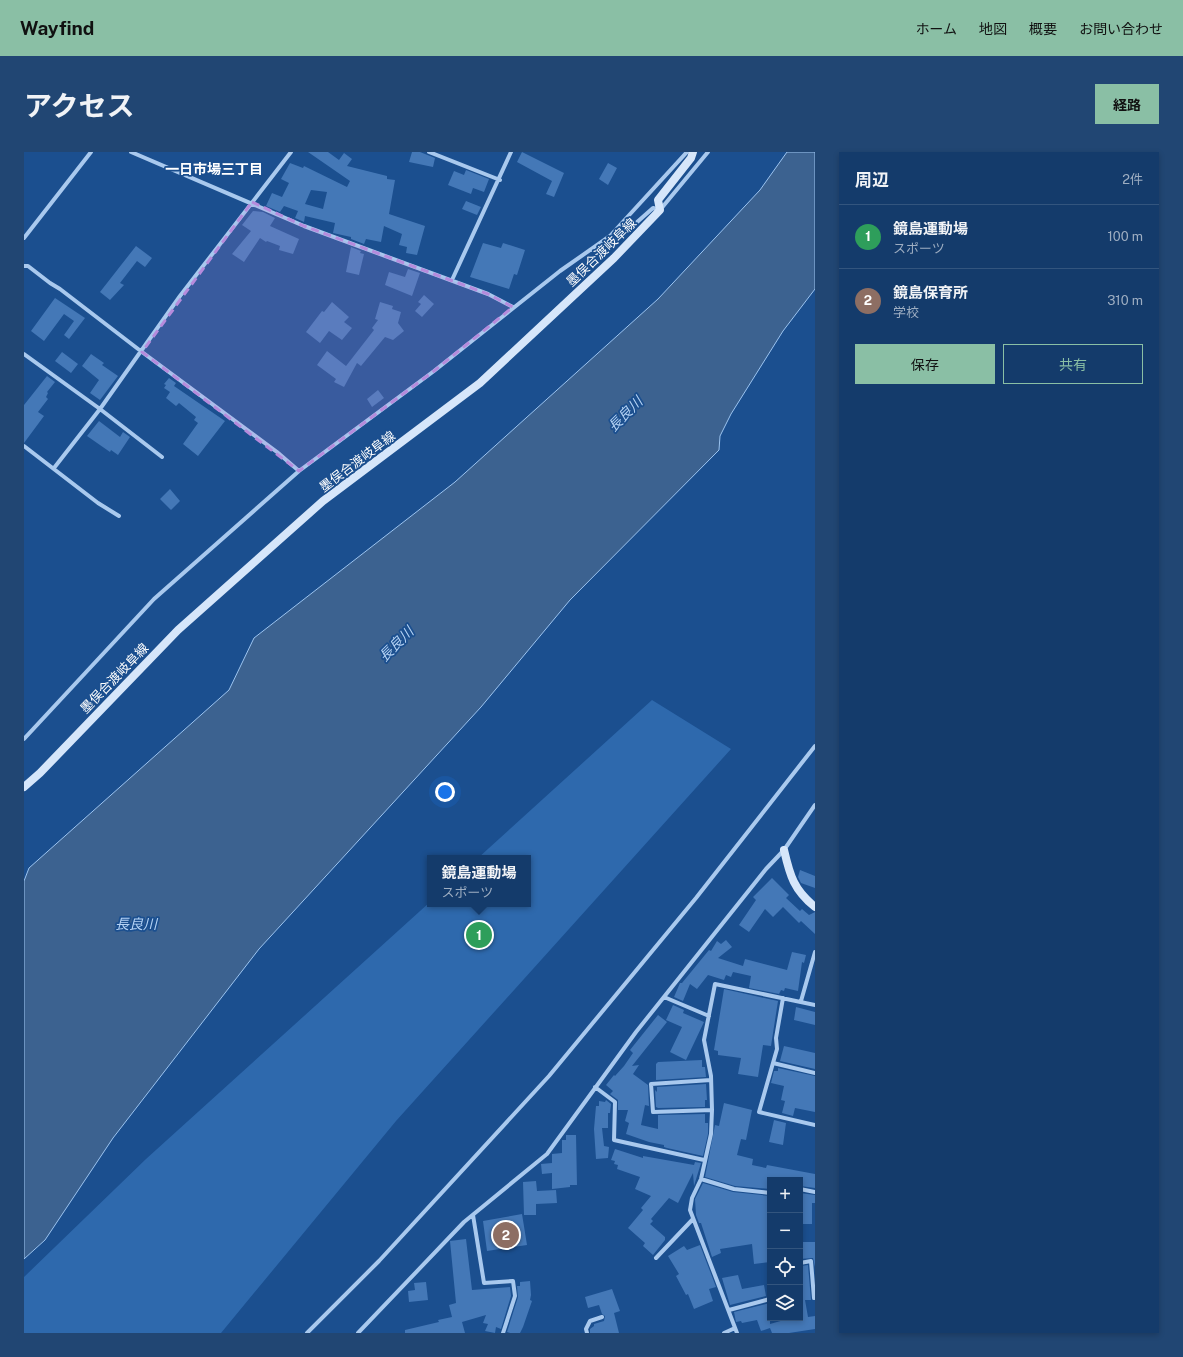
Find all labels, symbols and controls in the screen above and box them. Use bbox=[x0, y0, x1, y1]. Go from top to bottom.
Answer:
text: Wayfind bbox=[20, 17, 94, 39]
text: ホーム bbox=[915, 21, 957, 37]
text: 地図 bbox=[979, 21, 1007, 37]
text: 概要 bbox=[1029, 21, 1057, 37]
text: お問い合わせ bbox=[1079, 21, 1163, 37]
button: 経路 bbox=[1095, 84, 1159, 124]
text: アクセス bbox=[24, 89, 135, 122]
district label: 一日市場三丁目 bbox=[165, 161, 263, 177]
text: 周辺 bbox=[855, 170, 889, 190]
text: 2件 bbox=[1122, 172, 1143, 187]
street label: 墨俣合渡岐阜線 bbox=[563, 215, 639, 289]
text: 鏡島運動場 bbox=[893, 220, 968, 237]
text: 1 bbox=[865, 229, 871, 244]
text: 100 m bbox=[1107, 229, 1143, 244]
text: スポーツ bbox=[893, 241, 945, 256]
text: 鏡島保育所 bbox=[893, 284, 968, 301]
text: 2 bbox=[864, 293, 872, 308]
text: 310 m bbox=[1107, 293, 1143, 308]
text: 学校 bbox=[893, 305, 919, 320]
button: 保存 bbox=[855, 344, 995, 384]
button: 共有 bbox=[1003, 344, 1143, 384]
water label: 長良川 bbox=[604, 392, 647, 435]
street label: 墨俣合渡岐阜線 bbox=[316, 428, 398, 495]
water label: 長良川 bbox=[375, 622, 418, 665]
street label: 墨俣合渡岐阜線 bbox=[77, 640, 151, 716]
your location bbox=[435, 782, 455, 802]
popup bbox=[427, 855, 531, 907]
text: 鏡島運動場 bbox=[441, 864, 517, 881]
text: スポーツ bbox=[441, 885, 493, 900]
water label: 長良川 bbox=[115, 916, 159, 932]
pin: 1 bbox=[466, 920, 492, 950]
map controls bbox=[767, 1177, 803, 1321]
button: + bbox=[767, 1177, 803, 1213]
button: − bbox=[767, 1213, 803, 1249]
pin: 2 bbox=[493, 1220, 519, 1250]
button: locate bbox=[767, 1249, 803, 1285]
button: layers bbox=[767, 1285, 803, 1321]

